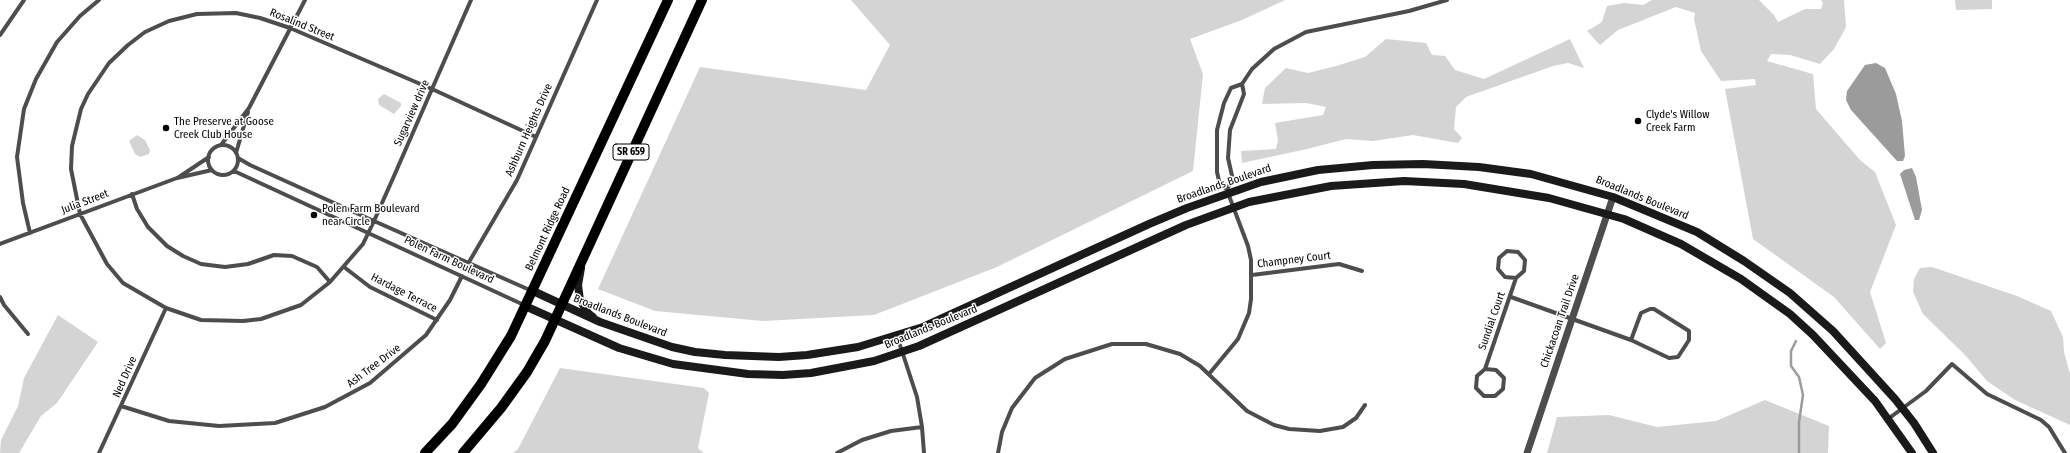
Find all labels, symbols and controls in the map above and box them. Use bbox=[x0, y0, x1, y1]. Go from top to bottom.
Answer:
street label: Rosalind Street bbox=[268, 6, 336, 44]
street label: Sugarview drive bbox=[392, 78, 432, 148]
street label: Ashburn Heights Drive bbox=[503, 82, 555, 178]
place label: Clyde's Willow Creek Farm bbox=[1646, 108, 1710, 134]
place label: The Preserve at Goose Creek Club House bbox=[174, 115, 274, 141]
marker: Clyde's Willow Creek Farm bbox=[1633, 116, 1643, 126]
marker: The Preserve at Goose Creek Club House bbox=[161, 123, 171, 133]
road number: SR 659 bbox=[613, 144, 649, 160]
street label: Broadlands Boulevard bbox=[1175, 162, 1273, 206]
street label: Broadlands Boulevard bbox=[1594, 173, 1690, 223]
street label: Belmont Ridge Road bbox=[523, 185, 573, 273]
street label: Julia Street bbox=[60, 187, 110, 217]
place label: Polen Farm Boulevard near Circle bbox=[322, 202, 420, 228]
marker: Polen Farm Boulevard near Circle bbox=[309, 210, 319, 220]
street label: Polen Farm Boulevard bbox=[402, 233, 496, 287]
street label: Champney Court bbox=[1256, 249, 1332, 271]
street label: Hardage Terrace bbox=[369, 271, 439, 315]
street label: Chickacoan Trail Drive bbox=[1538, 272, 1582, 370]
street label: Sundial Court bbox=[1476, 290, 1508, 352]
street label: Broadlands Boulevard bbox=[571, 292, 669, 340]
street label: Broadlands Boulevard bbox=[883, 302, 979, 352]
street label: Ash Tree Drive bbox=[345, 342, 403, 390]
street label: Ned Drive bbox=[110, 354, 140, 400]

